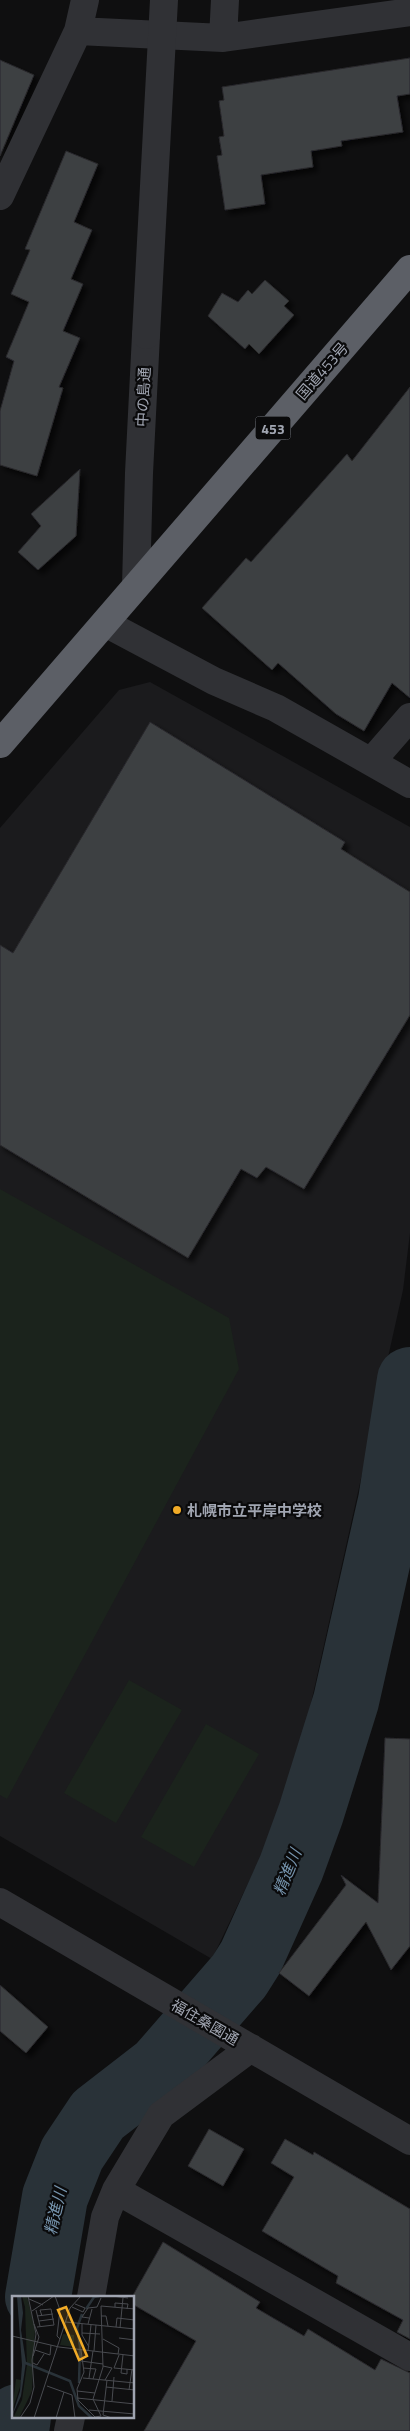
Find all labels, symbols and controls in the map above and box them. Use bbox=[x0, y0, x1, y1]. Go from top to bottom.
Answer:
street label: 国道453号 bbox=[290, 337, 354, 405]
street label: 中の島通 bbox=[130, 366, 156, 428]
road number: 453 bbox=[256, 416, 290, 439]
place label: 札幌市立平岸中学校 bbox=[187, 1499, 322, 1522]
marker: 札幌市立平岸中学校 bbox=[171, 1504, 183, 1516]
water label: 精進川 bbox=[267, 1843, 308, 1899]
street label: 福住桑園通 bbox=[167, 1993, 243, 2051]
water label: 精進川 bbox=[38, 2183, 73, 2237]
inset map bbox=[12, 2296, 135, 2418]

